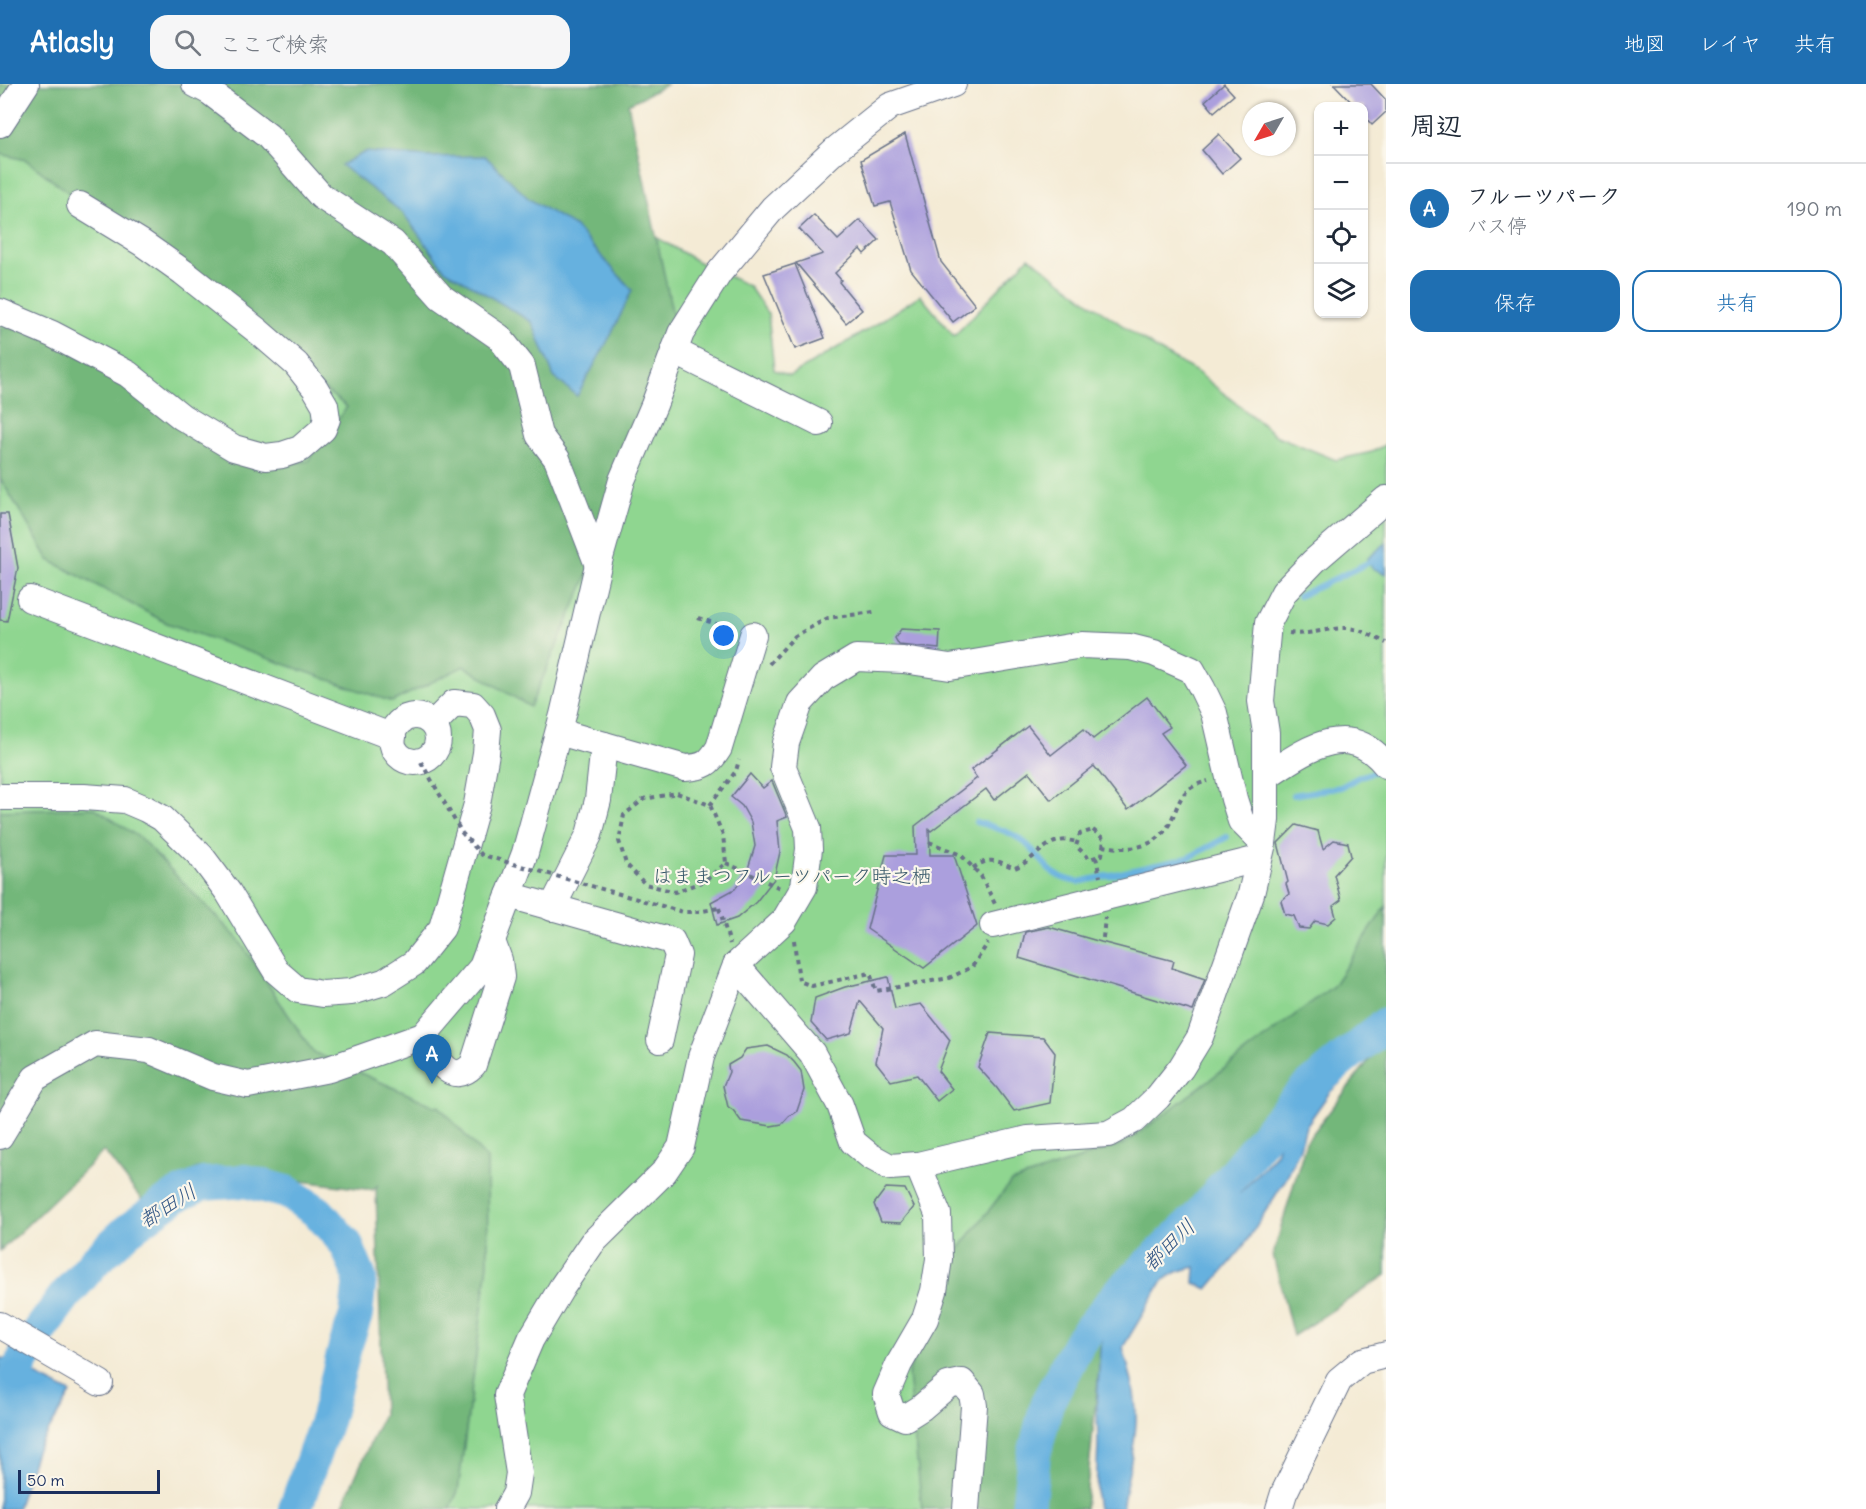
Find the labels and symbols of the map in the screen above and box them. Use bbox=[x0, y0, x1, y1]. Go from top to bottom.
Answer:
north arrow bbox=[1242, 102, 1296, 156]
your location bbox=[709, 621, 738, 650]
park label: はままつフルーツパーク時之栖 bbox=[652, 863, 932, 888]
pin: A bbox=[412, 1034, 452, 1084]
water label: 都田川 bbox=[134, 1177, 202, 1234]
water label: 都田川 bbox=[1137, 1213, 1201, 1276]
scale bar bbox=[18, 1467, 160, 1494]

